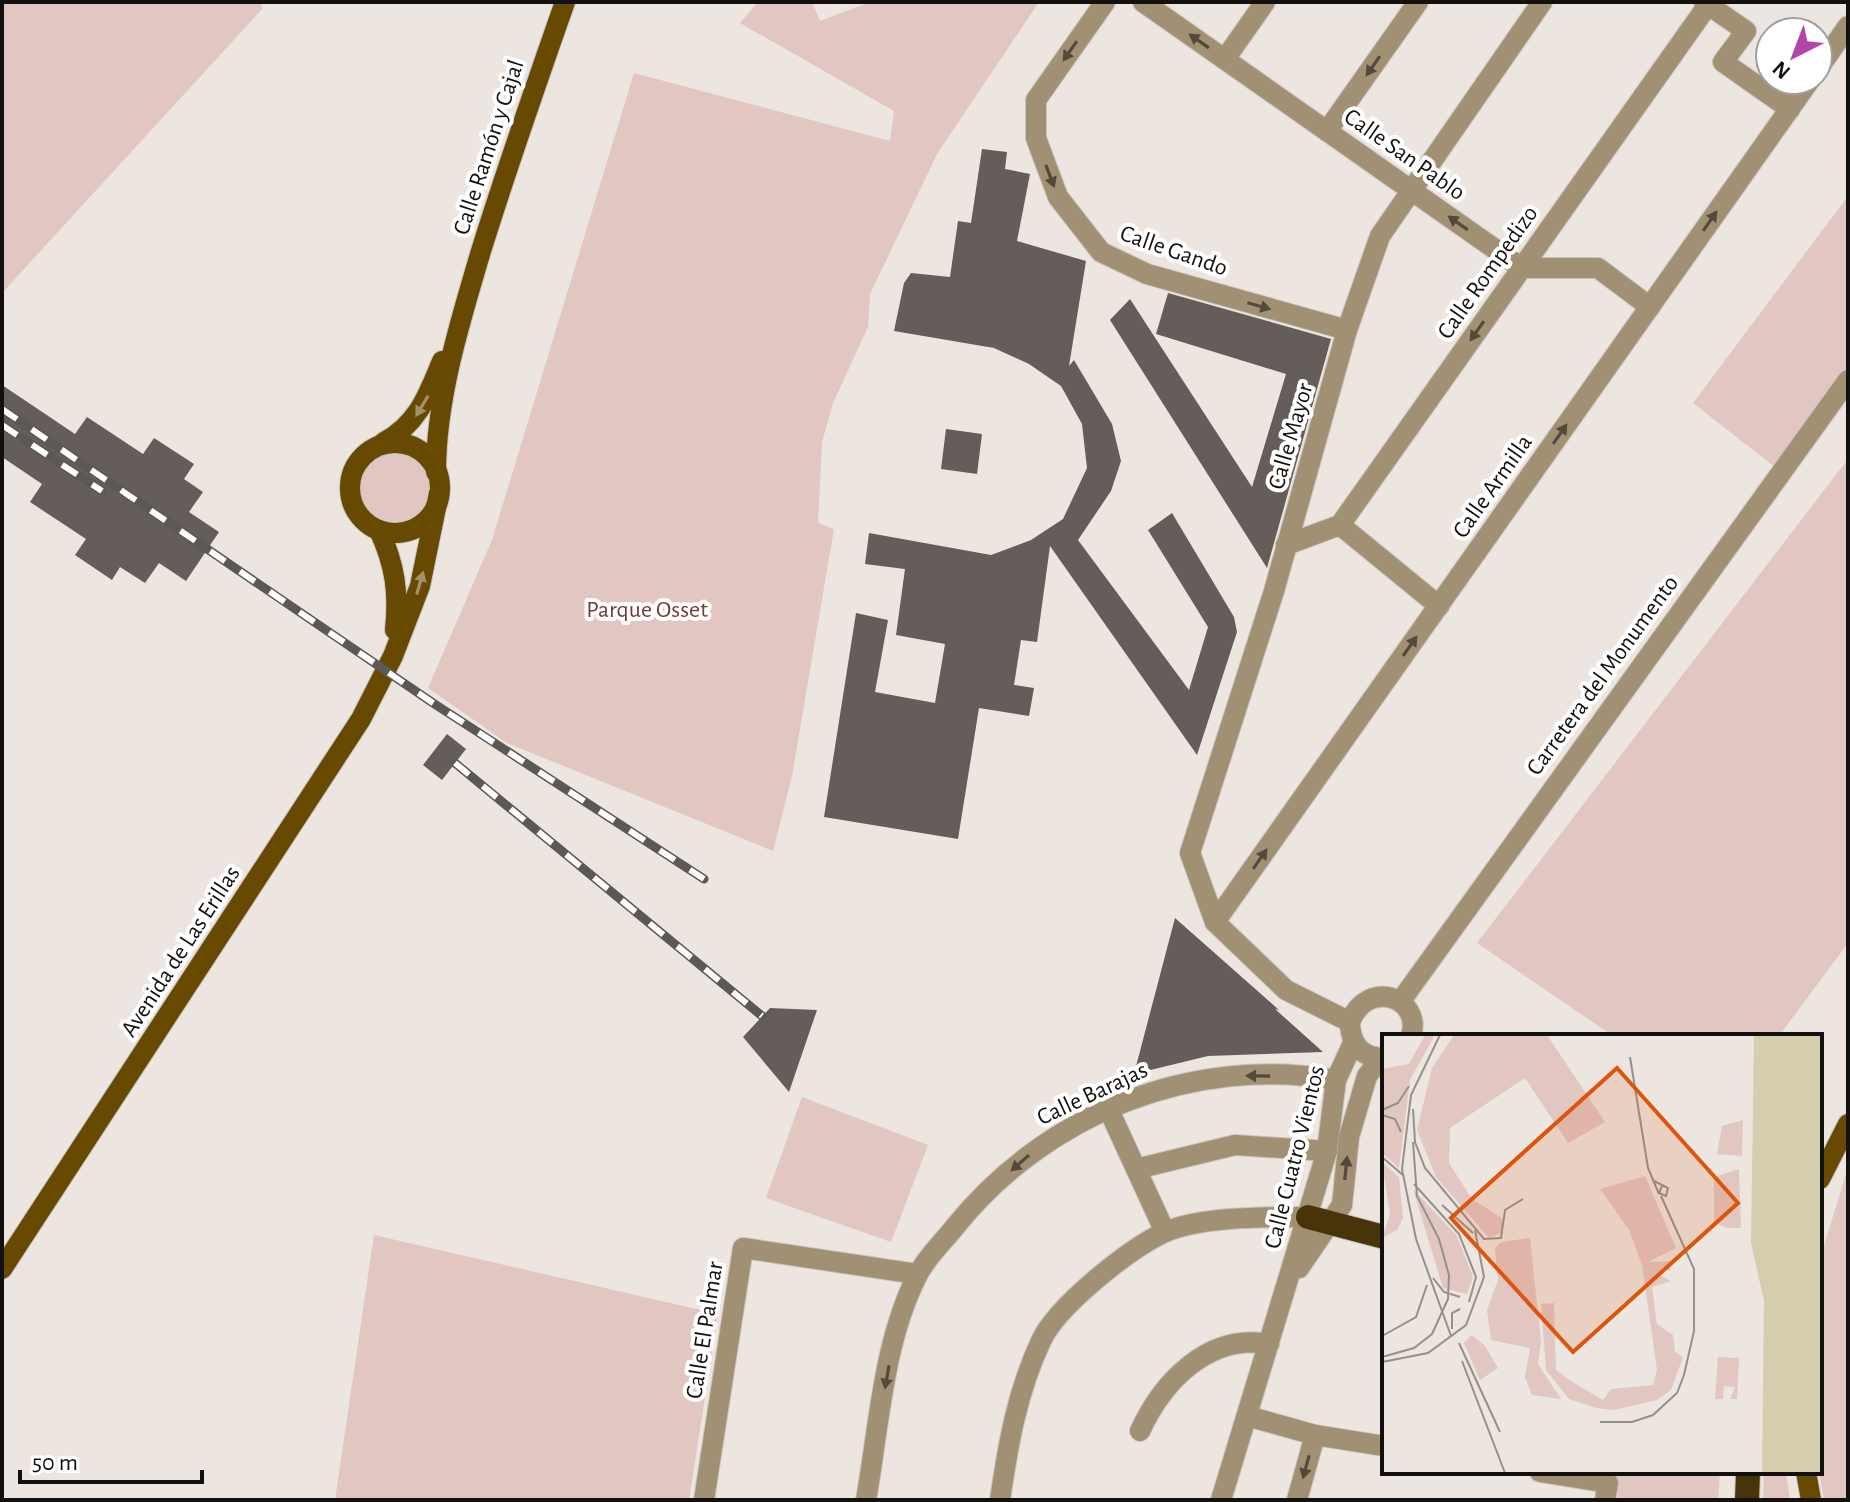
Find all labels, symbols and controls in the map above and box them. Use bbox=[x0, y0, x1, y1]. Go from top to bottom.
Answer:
north arrow bbox=[1754, 16, 1834, 96]
one-way arrow bbox=[1189, 34, 1210, 50]
one-way arrow bbox=[1063, 41, 1078, 62]
one-way arrow bbox=[1366, 55, 1381, 76]
street label: Calle Ramón y Cajal bbox=[449, 57, 529, 238]
text: N bbox=[1768, 57, 1794, 83]
street label: Calle San Pablo bbox=[1340, 104, 1469, 205]
one-way arrow bbox=[1044, 164, 1057, 188]
street label: Calle Rompedizo bbox=[1433, 202, 1543, 344]
one-way arrow bbox=[1702, 211, 1717, 232]
one-way arrow bbox=[1447, 216, 1468, 231]
street label: Calle Gando bbox=[1117, 221, 1231, 281]
one-way arrow bbox=[1247, 300, 1272, 312]
one-way arrow bbox=[1470, 321, 1485, 342]
street label: Calle Mayor bbox=[1264, 380, 1318, 492]
one-way arrow bbox=[415, 395, 429, 417]
one-way arrow bbox=[1552, 423, 1567, 444]
street label: Calle Armilla bbox=[1449, 431, 1537, 543]
one-way arrow bbox=[414, 571, 427, 595]
street label: Carretera del Monumento bbox=[1522, 571, 1683, 780]
park label: Parque Osset bbox=[586, 598, 708, 622]
one-way arrow bbox=[1402, 636, 1418, 657]
one-way arrow bbox=[1252, 848, 1268, 869]
street label: Avenida de Las Erillas bbox=[117, 862, 245, 1041]
inset map bbox=[1382, 1034, 1822, 1474]
street label: Calle Barajas bbox=[1033, 1058, 1151, 1130]
street label: Calle Cuatro Vientos bbox=[1261, 1063, 1329, 1251]
one-way arrow bbox=[1245, 1070, 1270, 1082]
one-way arrow bbox=[1010, 1153, 1029, 1171]
one-way arrow bbox=[1340, 1155, 1353, 1180]
street label: Calle El Palmar bbox=[682, 1260, 728, 1400]
one-way arrow bbox=[881, 1365, 893, 1390]
scale bar bbox=[20, 1434, 202, 1484]
text: 50 m bbox=[32, 1451, 78, 1475]
one-way arrow bbox=[1300, 1455, 1312, 1480]

